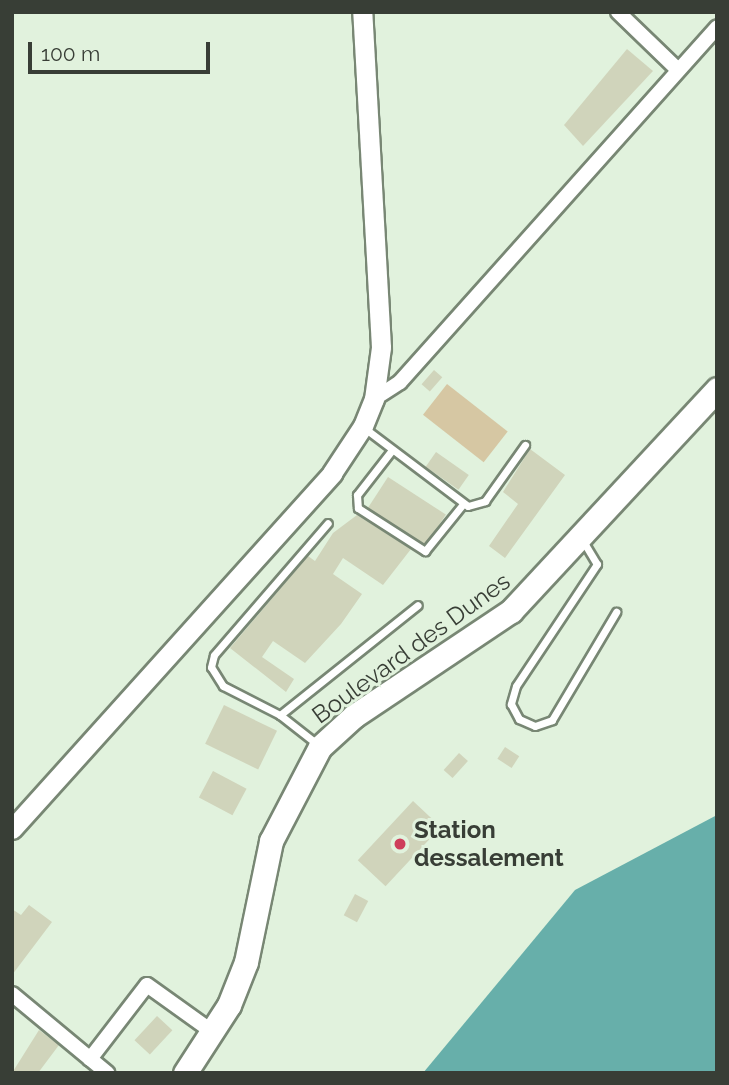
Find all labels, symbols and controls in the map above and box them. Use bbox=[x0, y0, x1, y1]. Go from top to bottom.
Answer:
scale bar bbox=[32, 28, 214, 72]
text: 100 m bbox=[41, 41, 100, 66]
street label: Boulevard des Dunes bbox=[307, 567, 515, 729]
place label: Station dessalement bbox=[414, 816, 564, 872]
marker: Station dessalement bbox=[392, 836, 408, 852]

